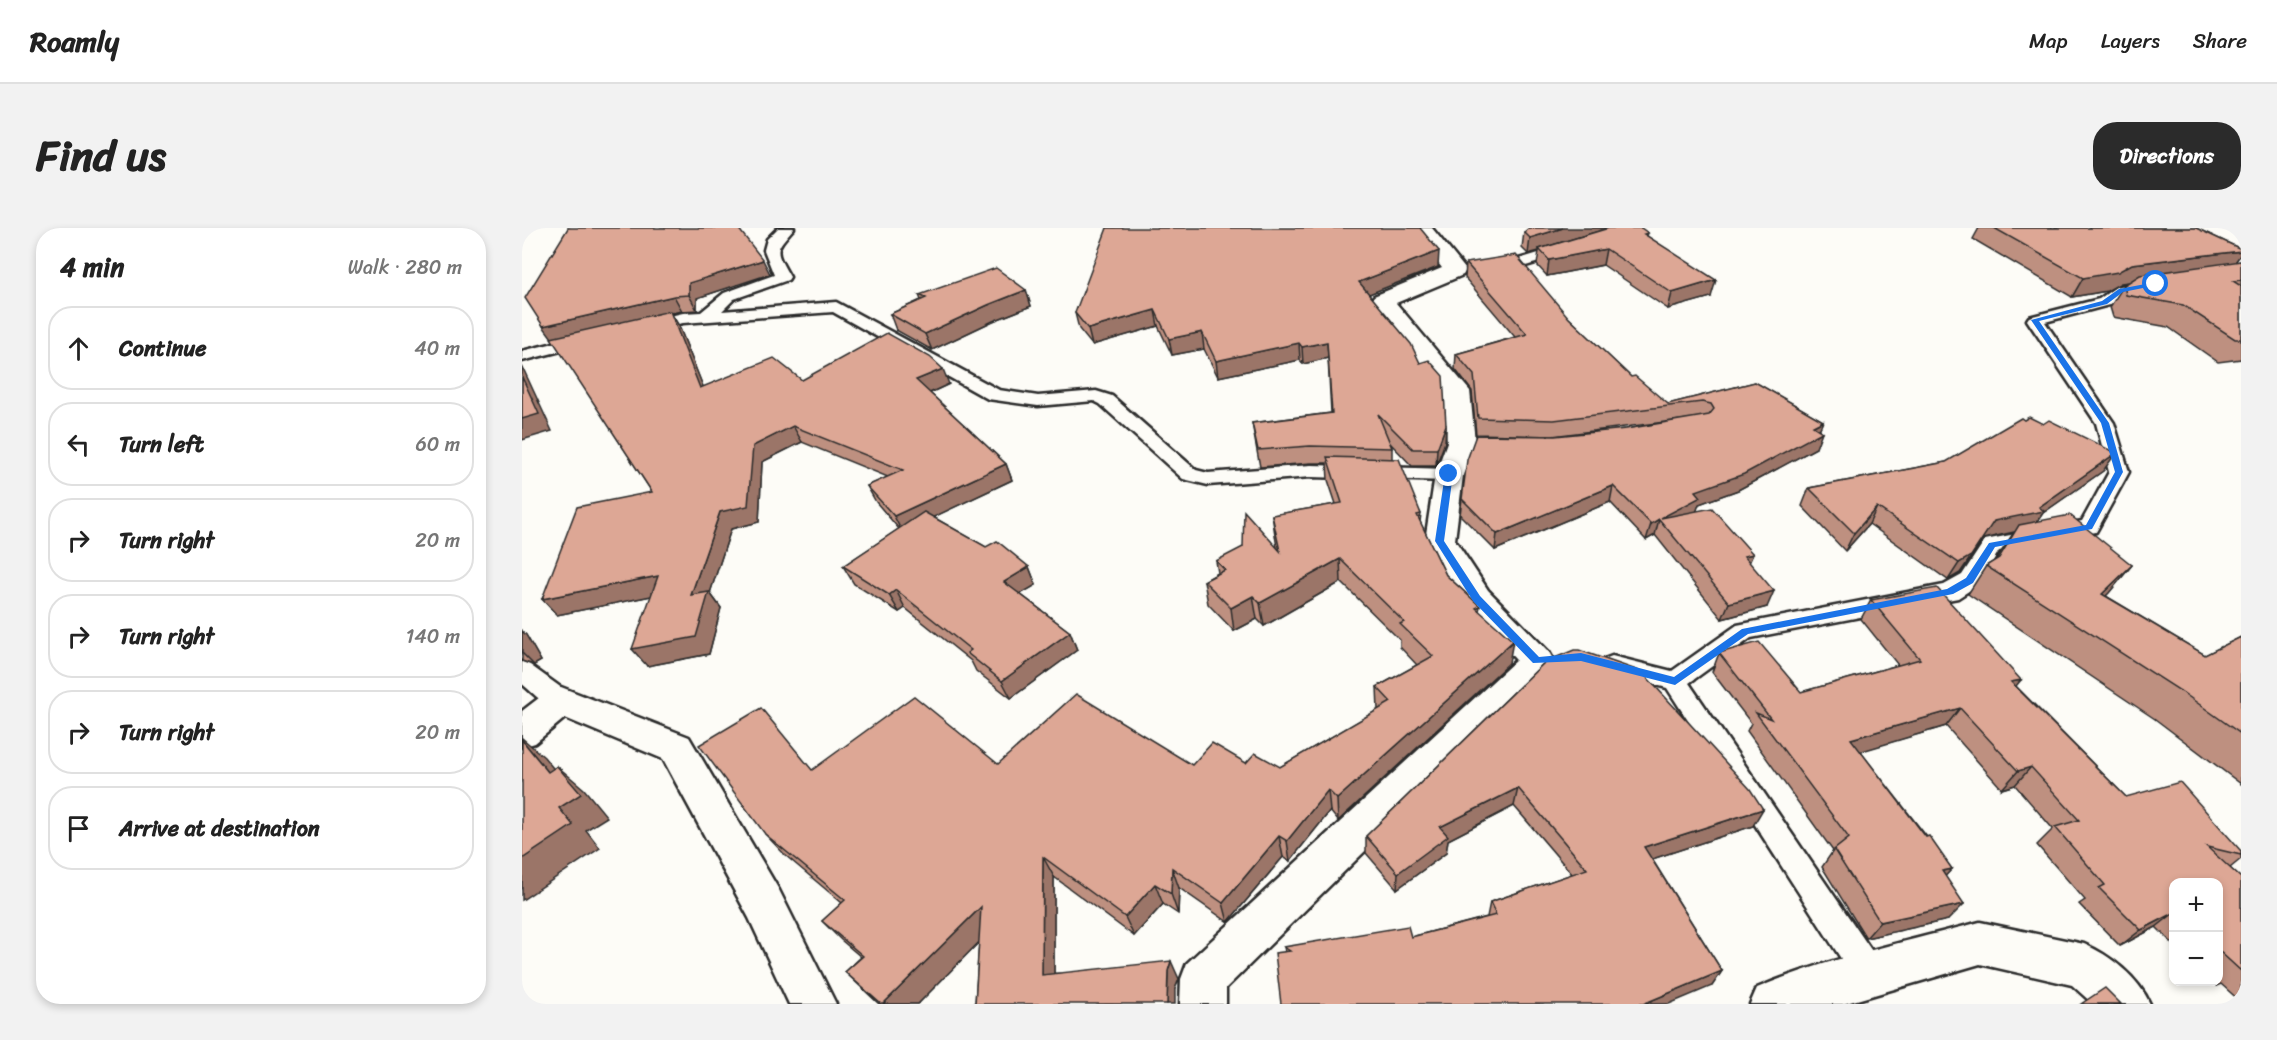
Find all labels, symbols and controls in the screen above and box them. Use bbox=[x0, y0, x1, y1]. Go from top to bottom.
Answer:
text: Roamly bbox=[30, 17, 119, 66]
text: Map bbox=[2029, 22, 2068, 60]
text: Layers bbox=[2101, 22, 2160, 60]
text: Share bbox=[2193, 22, 2247, 60]
text: Find us bbox=[36, 119, 166, 193]
button: Directions bbox=[2093, 122, 2241, 190]
text: 4 min bbox=[60, 244, 124, 290]
text: Walk · 280 m bbox=[348, 250, 462, 285]
route start bbox=[2142, 270, 2168, 296]
text: Continue bbox=[119, 329, 207, 368]
text: 40 m bbox=[414, 331, 460, 366]
icon: ahead bbox=[62, 332, 95, 365]
text: Turn left bbox=[119, 425, 204, 464]
text: 60 m bbox=[415, 427, 460, 462]
icon: left bbox=[62, 428, 95, 461]
route end bbox=[1435, 460, 1461, 486]
text: Turn right bbox=[119, 521, 214, 560]
text: 20 m bbox=[415, 523, 460, 558]
icon: right bbox=[62, 524, 95, 557]
text: Turn right bbox=[119, 617, 214, 656]
text: 140 m bbox=[406, 619, 460, 654]
icon: right bbox=[62, 620, 95, 653]
text: Turn right bbox=[119, 713, 214, 752]
text: 20 m bbox=[415, 715, 460, 750]
icon: right bbox=[62, 716, 95, 749]
text: Arrive at destination bbox=[119, 809, 320, 848]
icon: arrive bbox=[62, 812, 95, 845]
map controls bbox=[2169, 878, 2223, 986]
button: + bbox=[2169, 878, 2223, 932]
button: − bbox=[2169, 932, 2223, 986]

